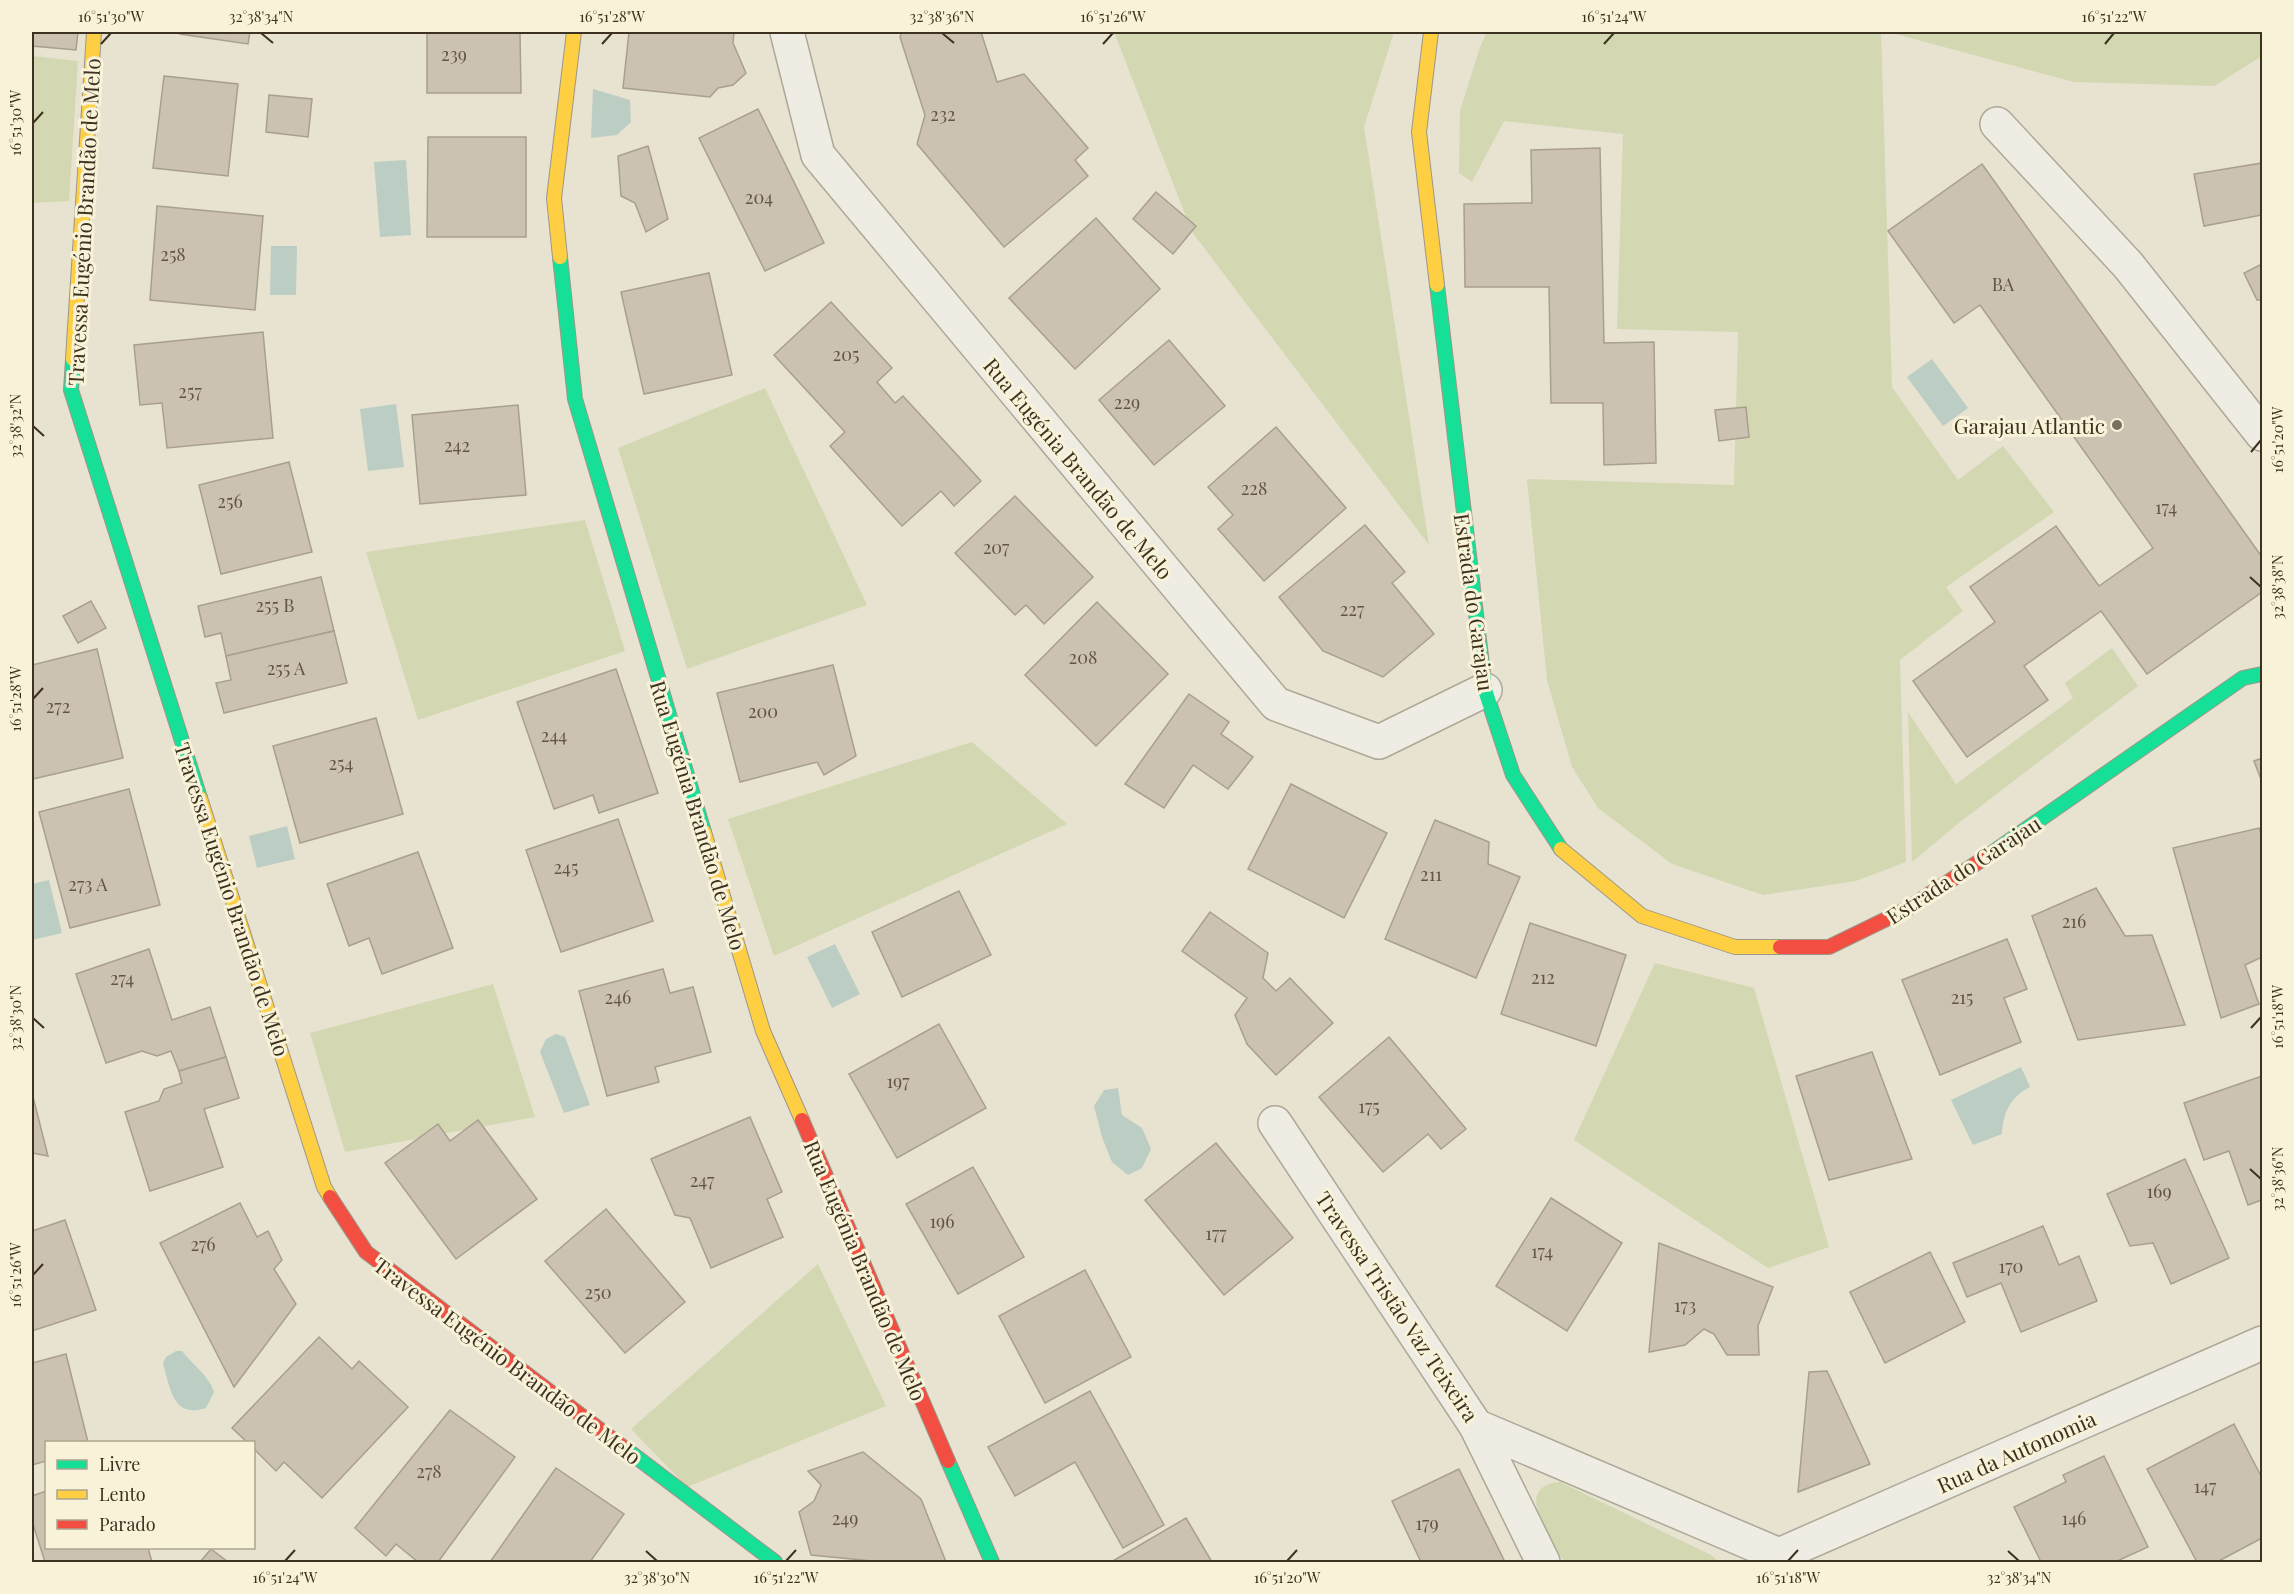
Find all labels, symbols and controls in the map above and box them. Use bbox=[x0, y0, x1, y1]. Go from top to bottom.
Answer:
text: 16°51'30"W bbox=[78, 6, 145, 26]
text: 32°38'34"N bbox=[229, 6, 294, 26]
text: 16°51'28"W bbox=[579, 6, 645, 26]
text: 32°38'36"N bbox=[910, 6, 975, 26]
text: 16°51'26"W bbox=[1080, 6, 1146, 26]
text: 16°51'24"W bbox=[1582, 6, 1647, 26]
text: 16°51'22"W bbox=[2082, 6, 2147, 26]
house number: 239 bbox=[441, 42, 467, 66]
street label: Travessa Eugénio Brandão de Melo bbox=[60, 57, 106, 387]
text: 16°51'30"W bbox=[5, 89, 25, 156]
house number: 232 bbox=[930, 102, 956, 126]
house number: 204 bbox=[745, 185, 773, 209]
house number: 258 bbox=[160, 242, 186, 266]
house number: BA bbox=[1992, 272, 2015, 296]
house number: 205 bbox=[833, 342, 859, 366]
street label: Rua Eugénia Brandão de Melo bbox=[978, 352, 1180, 584]
house number: 257 bbox=[178, 379, 202, 403]
house number: 229 bbox=[1114, 390, 1140, 414]
text: 32°38'32"N bbox=[5, 393, 25, 458]
text: 16°51'20"W bbox=[2267, 406, 2287, 473]
place label: Garajau Atlantic bbox=[1954, 411, 2105, 439]
marker: Garajau Atlantic bbox=[2110, 418, 2124, 432]
house number: 242 bbox=[444, 433, 470, 457]
house number: 228 bbox=[1241, 476, 1267, 500]
house number: 256 bbox=[217, 489, 243, 513]
house number: 174 bbox=[2155, 495, 2177, 519]
street label: Estrada do Garajau bbox=[1449, 511, 1501, 693]
house number: 207 bbox=[983, 535, 1010, 559]
text: 32°38'38"N bbox=[2267, 554, 2287, 620]
house number: 255 B bbox=[255, 593, 295, 617]
house number: 227 bbox=[1340, 597, 1365, 621]
house number: 208 bbox=[1069, 645, 1097, 669]
house number: 255 A bbox=[267, 656, 306, 680]
text: 16°51'28"W bbox=[5, 666, 25, 732]
street label: Rua Eugénia Brandão de Melo bbox=[645, 677, 753, 953]
house number: 272 bbox=[46, 694, 70, 718]
house number: 200 bbox=[748, 699, 778, 723]
house number: 244 bbox=[541, 723, 567, 747]
street label: Travessa Eugénio Brandão de Melo bbox=[169, 739, 297, 1059]
house number: 254 bbox=[329, 751, 354, 775]
street label: Estrada do Garajau bbox=[1880, 808, 2046, 930]
house number: 245 bbox=[554, 855, 578, 879]
house number: 211 bbox=[1420, 862, 1442, 886]
house number: 273 A bbox=[68, 872, 108, 896]
house number: 216 bbox=[2062, 909, 2086, 933]
house number: 212 bbox=[1531, 965, 1555, 989]
house number: 274 bbox=[110, 966, 134, 990]
text: 32°38'30"N bbox=[5, 984, 25, 1051]
house number: 246 bbox=[605, 985, 631, 1009]
house number: 215 bbox=[1951, 985, 1973, 1009]
text: 16°51'18"W bbox=[2267, 985, 2287, 1049]
house number: 197 bbox=[886, 1069, 910, 1093]
house number: 175 bbox=[1358, 1094, 1380, 1118]
street label: Rua Eugénia Brandão de Melo bbox=[798, 1135, 934, 1405]
text: 32°38'36"N bbox=[2267, 1146, 2287, 1212]
house number: 247 bbox=[690, 1168, 715, 1192]
house number: 169 bbox=[2146, 1179, 2172, 1203]
street label: Travessa Tristão Vaz Teixeira bbox=[1310, 1185, 1486, 1427]
house number: 196 bbox=[929, 1209, 955, 1233]
house number: 177 bbox=[1205, 1221, 1227, 1245]
house number: 276 bbox=[190, 1232, 216, 1256]
house number: 174 bbox=[1531, 1239, 1553, 1263]
text: 16°51'26"W bbox=[5, 1242, 25, 1308]
street label: Travessa Eugénio Brandão de Melo bbox=[369, 1250, 647, 1470]
house number: 170 bbox=[1999, 1254, 2023, 1278]
house number: 250 bbox=[585, 1280, 611, 1304]
house number: 173 bbox=[1674, 1293, 1696, 1317]
street label: Rua da Autonomia bbox=[1932, 1403, 2100, 1499]
legend bbox=[45, 1441, 255, 1549]
text: Livre bbox=[99, 1452, 140, 1476]
house number: 278 bbox=[416, 1459, 442, 1483]
house number: 147 bbox=[2194, 1474, 2217, 1498]
text: Lento bbox=[99, 1482, 146, 1506]
house number: 249 bbox=[832, 1506, 858, 1530]
house number: 146 bbox=[2062, 1506, 2086, 1530]
house number: 179 bbox=[1415, 1511, 1439, 1535]
text: Parado bbox=[99, 1512, 156, 1536]
text: 16°51'24"W bbox=[253, 1567, 318, 1587]
text: 32°38'30"N bbox=[624, 1567, 691, 1587]
text: 16°51'22"W bbox=[754, 1567, 819, 1587]
text: 16°51'20"W bbox=[1254, 1567, 1321, 1587]
text: 16°51'18"W bbox=[1756, 1567, 1820, 1587]
text: 32°38'34"N bbox=[1987, 1567, 2052, 1587]

